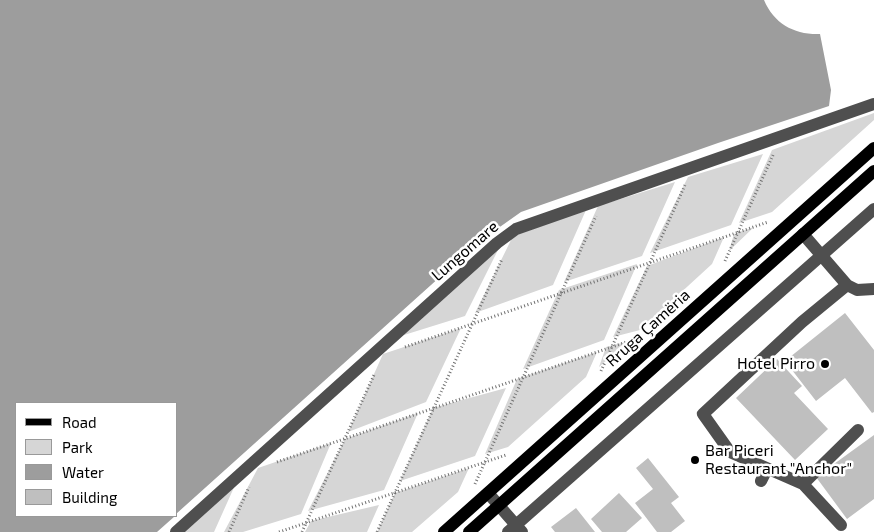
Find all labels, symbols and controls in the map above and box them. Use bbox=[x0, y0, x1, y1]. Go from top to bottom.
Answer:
street label: Lungomare bbox=[428, 217, 502, 285]
street label: Rruga Çamëria bbox=[602, 285, 694, 371]
place label: Hotel Pirro bbox=[737, 354, 815, 374]
marker: Hotel Pirro bbox=[819, 358, 831, 370]
legend bbox=[15, 402, 178, 517]
text: Road bbox=[62, 413, 97, 431]
text: Park bbox=[62, 438, 93, 456]
place label: Bar Piceri Restaurant "Anchor" bbox=[705, 441, 852, 479]
marker: Bar Piceri Restaurant "Anchor" bbox=[689, 454, 701, 466]
text: Water bbox=[62, 463, 104, 481]
text: Building bbox=[62, 488, 117, 506]

